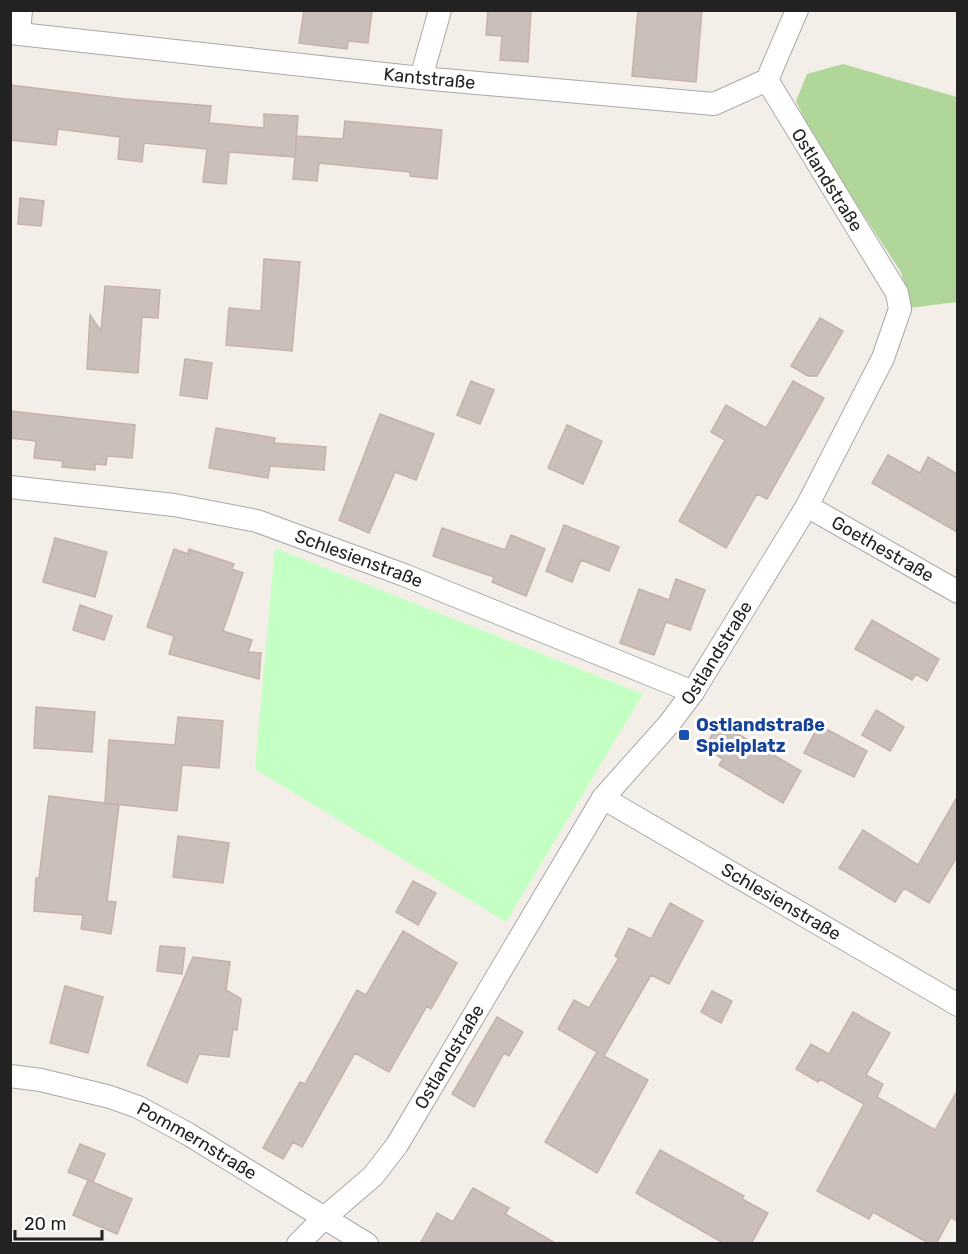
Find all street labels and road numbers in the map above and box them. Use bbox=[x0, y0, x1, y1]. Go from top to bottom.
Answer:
street label: Kantstraße bbox=[383, 63, 476, 94]
street label: Ostlandstraße bbox=[786, 124, 868, 236]
street label: Goethestraße bbox=[827, 511, 938, 587]
street label: Schlesienstraße bbox=[292, 525, 426, 592]
street label: Ostlandstraße bbox=[676, 597, 757, 709]
street label: Schlesienstraße bbox=[717, 858, 845, 945]
street label: Ostlandstraße bbox=[410, 1001, 489, 1113]
street label: Pommernstraße bbox=[133, 1097, 261, 1185]

